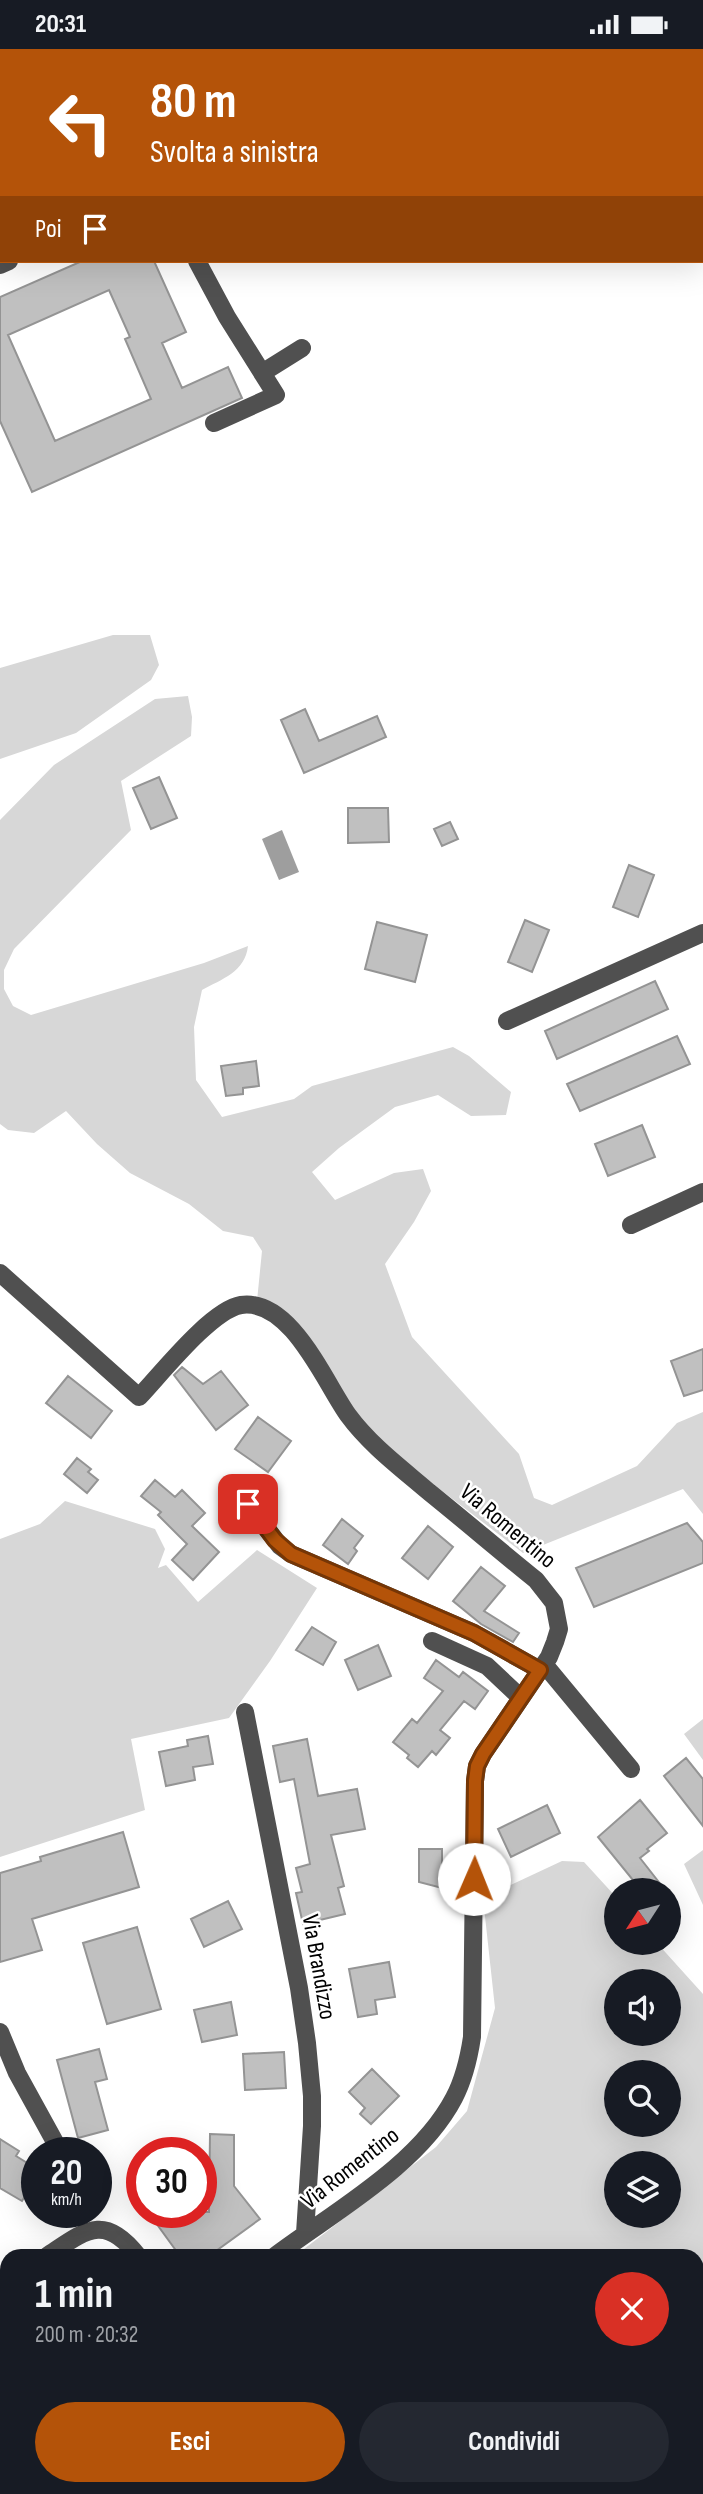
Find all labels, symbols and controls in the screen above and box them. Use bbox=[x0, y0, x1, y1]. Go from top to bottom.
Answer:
text: 20:31 bbox=[35, 9, 86, 40]
text: 80 m bbox=[150, 73, 237, 132]
icon: left bbox=[35, 77, 126, 168]
text: Svolta a sinistra bbox=[150, 133, 319, 172]
icon: arrive bbox=[76, 210, 114, 248]
text: Poi bbox=[35, 214, 62, 245]
pin bbox=[218, 1474, 278, 1534]
street label: Via Romentino bbox=[454, 1477, 562, 1575]
icon: arrive bbox=[229, 1485, 267, 1523]
position arrow bbox=[437, 1842, 511, 1916]
north arrow bbox=[604, 1878, 681, 1955]
map controls bbox=[604, 1878, 681, 2228]
street label: Via Brandizzo bbox=[295, 1912, 343, 2022]
button: sound bbox=[604, 1969, 681, 2046]
button: search bbox=[604, 2060, 681, 2137]
street label: Via Romentino bbox=[295, 2121, 405, 2215]
speed limit sign: 30 bbox=[126, 2137, 217, 2228]
button: layers bbox=[604, 2151, 681, 2228]
text: 20 bbox=[51, 2152, 83, 2195]
text: km/h bbox=[51, 2189, 82, 2210]
text: 1 min bbox=[35, 2269, 113, 2320]
button: close bbox=[595, 2272, 669, 2346]
text: 200 m · 20:32 bbox=[35, 2321, 138, 2349]
button: Esci bbox=[35, 2402, 345, 2482]
button: Condividi bbox=[359, 2402, 669, 2482]

